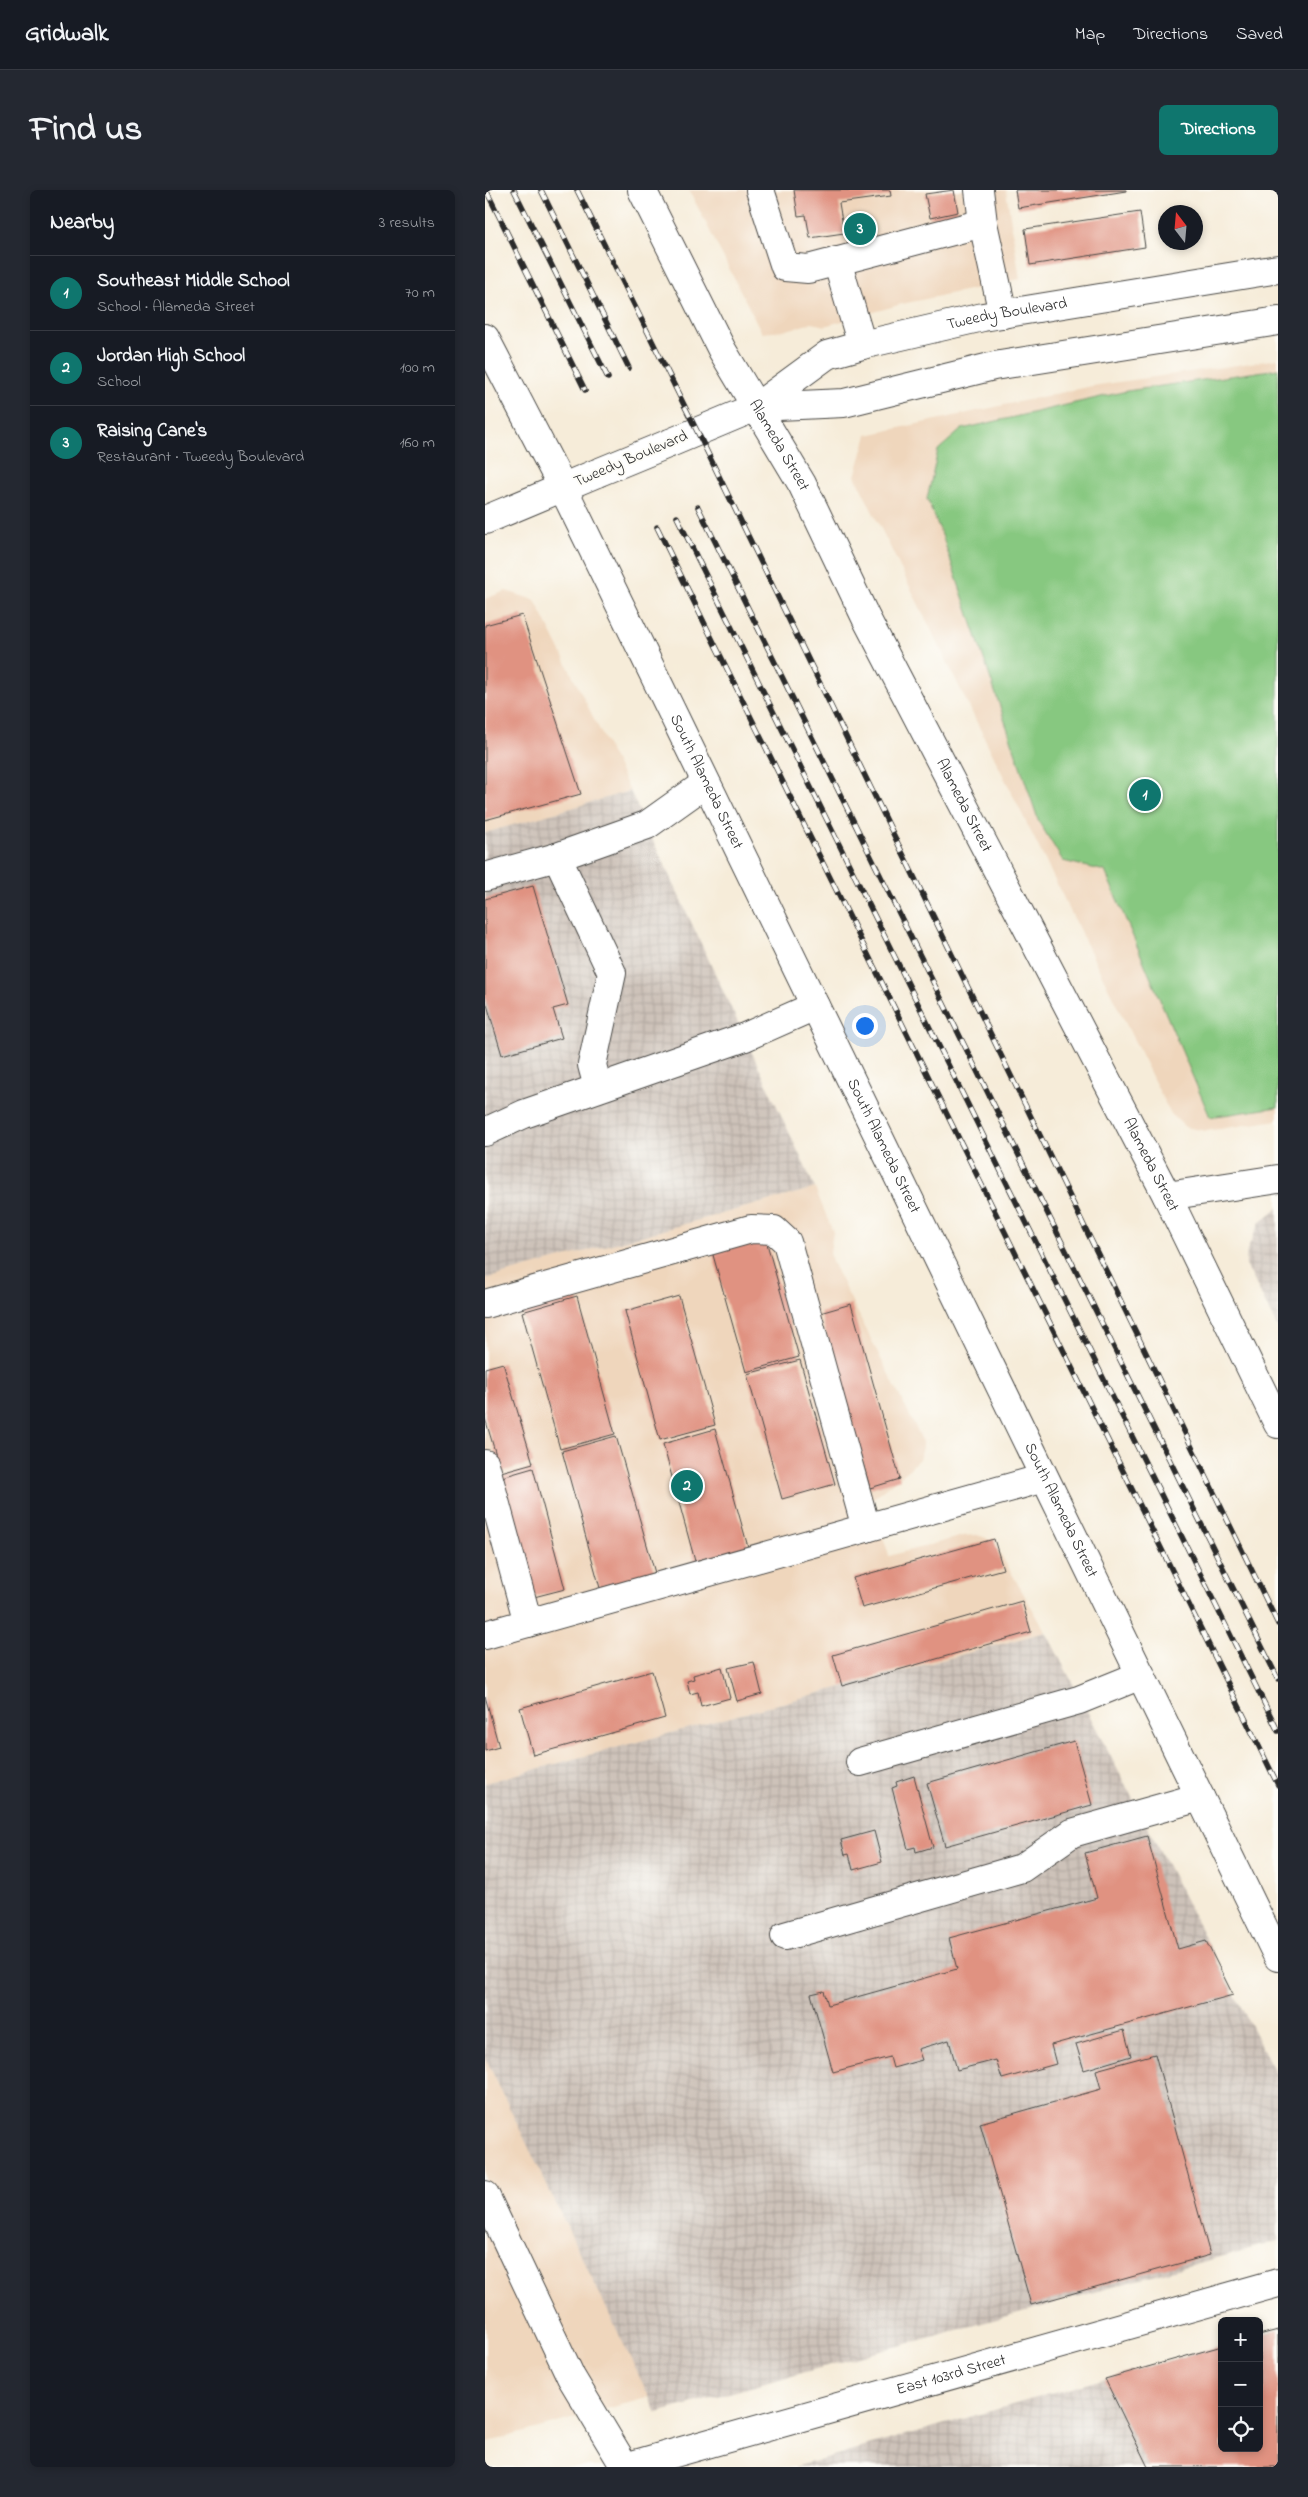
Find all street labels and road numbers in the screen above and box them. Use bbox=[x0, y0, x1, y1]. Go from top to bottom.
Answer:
street label: Tweedy Boulevard bbox=[944, 291, 1069, 337]
street label: Alameda Street bbox=[742, 395, 816, 496]
street label: Tweedy Boulevard bbox=[570, 424, 692, 494]
street label: South Alameda Street bbox=[663, 710, 749, 854]
street label: Alameda Street bbox=[929, 754, 998, 857]
street label: South Alameda Street bbox=[840, 1075, 927, 1218]
street label: Alameda Street bbox=[1116, 1114, 1185, 1216]
street label: South Alameda Street bbox=[1017, 1439, 1104, 1582]
street label: East 103rd Street bbox=[894, 2348, 1009, 2402]

